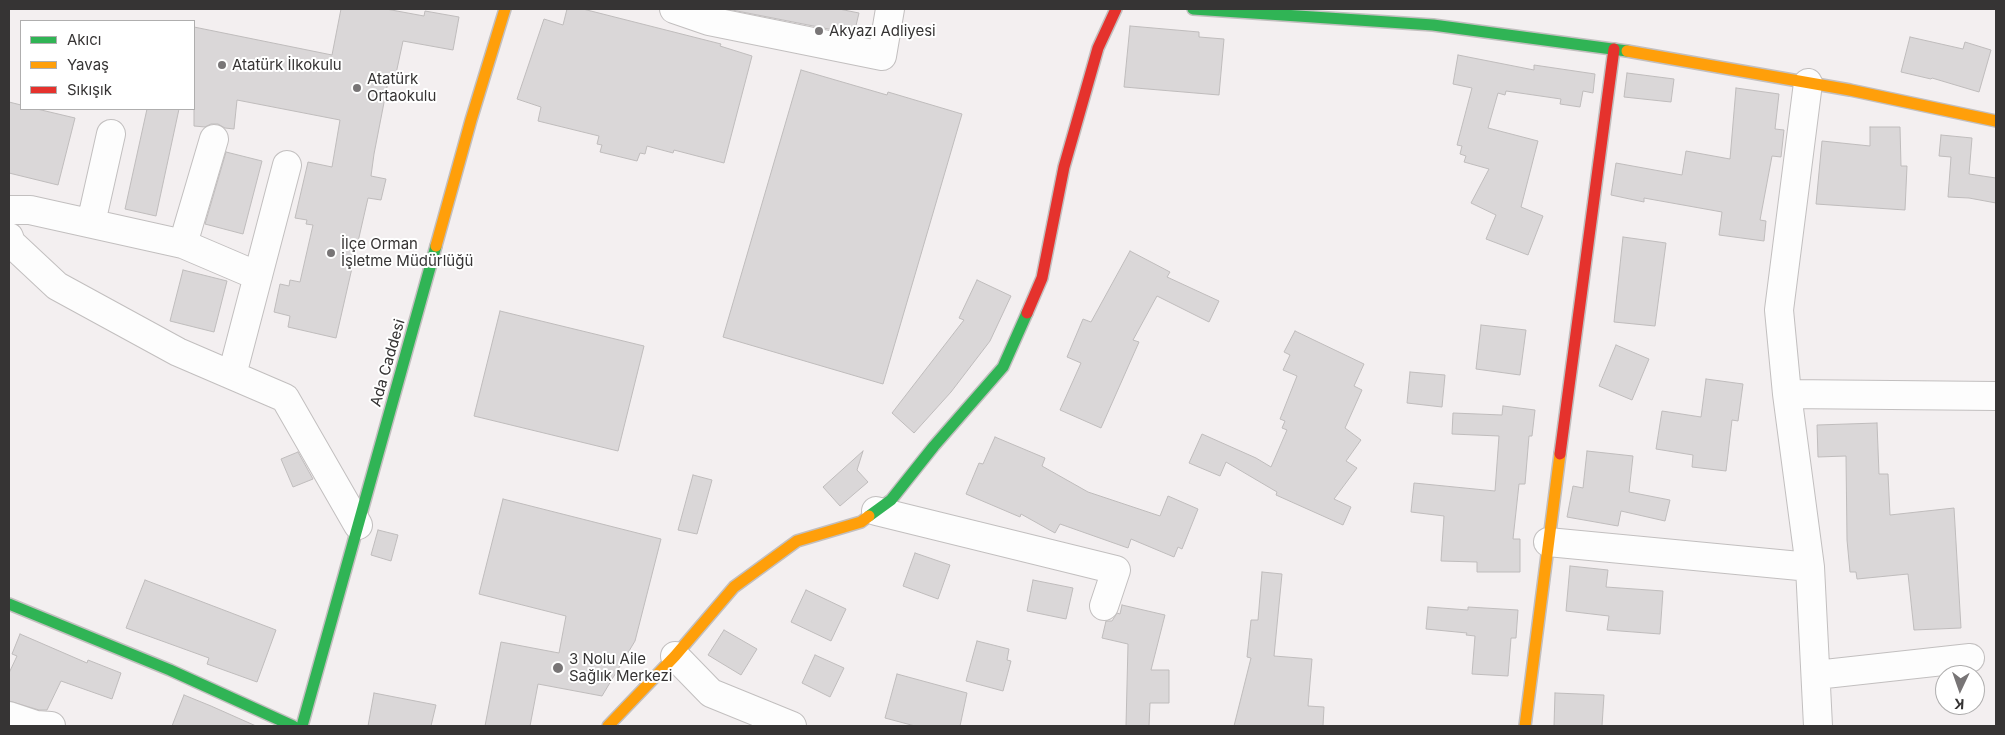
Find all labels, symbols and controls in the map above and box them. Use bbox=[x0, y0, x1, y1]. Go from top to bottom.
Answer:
legend bbox=[20, 20, 195, 110]
place label: Akyazı Adliyesi bbox=[829, 22, 936, 40]
marker: Akyazı Adliyesi bbox=[813, 25, 825, 37]
text: Akıcı bbox=[67, 30, 101, 49]
text: Yavaş bbox=[67, 55, 109, 74]
place label: Atatürk İlkokulu bbox=[232, 56, 342, 74]
marker: Atatürk İlkokulu bbox=[216, 59, 228, 71]
place label: Atatürk Ortaokulu bbox=[367, 70, 436, 105]
text: Sıkışık bbox=[67, 80, 112, 99]
marker: Atatürk Ortaokulu bbox=[351, 82, 363, 94]
place label: İlçe Orman İşletme Müdürlüğü bbox=[341, 235, 473, 270]
marker: İlçe Orman İşletme Müdürlüğü bbox=[325, 247, 337, 259]
street label: Ada Caddesi bbox=[367, 317, 409, 409]
place label: 3 Nolu Aile Sağlık Merkezi bbox=[569, 650, 672, 685]
marker: 3 Nolu Aile Sağlık Merkezi bbox=[551, 661, 565, 675]
north arrow bbox=[1935, 665, 1985, 715]
text: K bbox=[1954, 696, 1965, 713]

